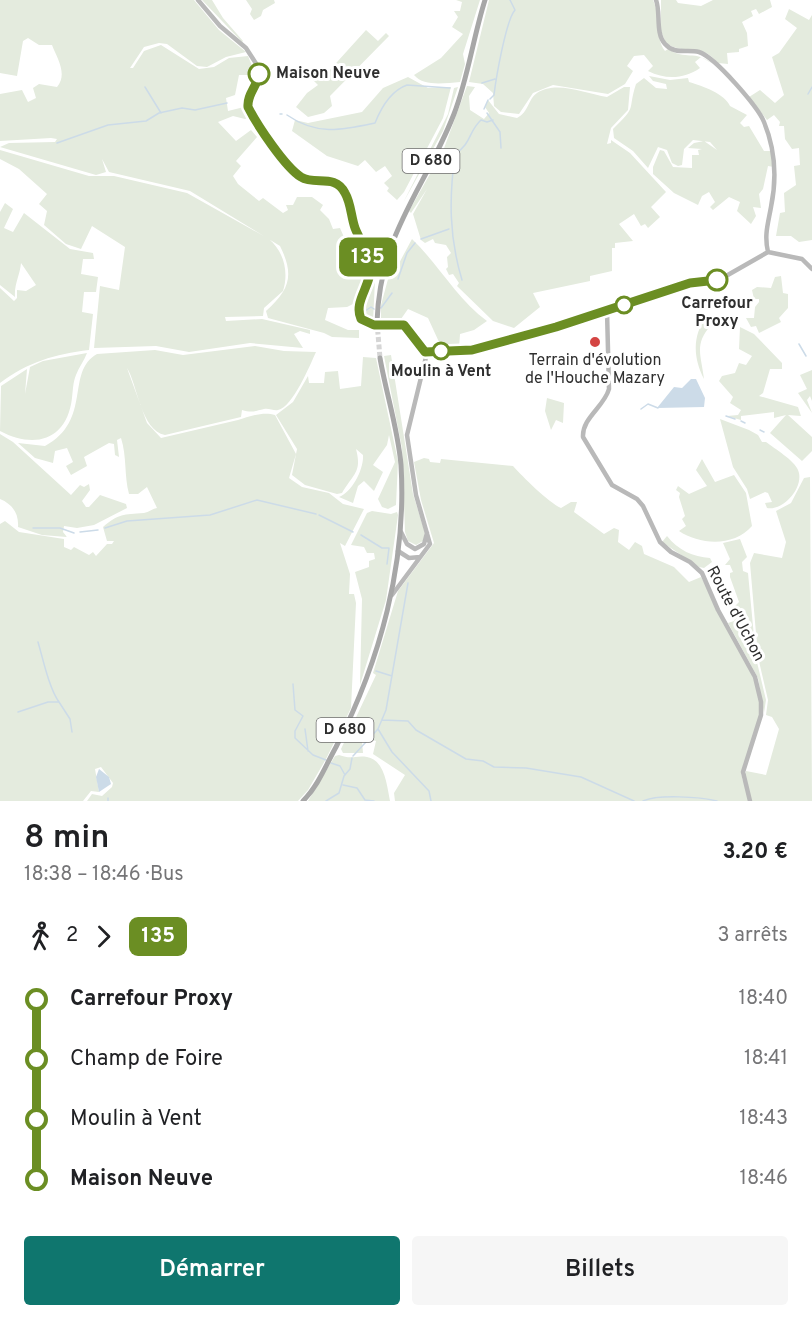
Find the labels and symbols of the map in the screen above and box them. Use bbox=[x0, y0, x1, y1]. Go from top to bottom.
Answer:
marker: Maison Neuve bbox=[248, 63, 270, 85]
place label: Maison Neuve bbox=[276, 64, 380, 84]
road number: D 680 bbox=[402, 149, 460, 173]
line badge: 135 bbox=[334, 238, 403, 276]
marker: Carrefour Proxy bbox=[706, 269, 728, 291]
place label: Carrefour Proxy bbox=[681, 294, 753, 332]
unlabelled marker bbox=[615, 296, 633, 314]
marker: Terrain d'évolution de l'Houche Mazary bbox=[588, 335, 602, 349]
marker: Moulin à Vent bbox=[432, 342, 450, 360]
place label: Terrain d'évolution de l'Houche Mazary bbox=[525, 351, 665, 389]
place label: Moulin à Vent bbox=[391, 362, 491, 382]
street label: Route d'Uchon bbox=[702, 563, 768, 665]
road number: D 680 bbox=[316, 718, 374, 742]

